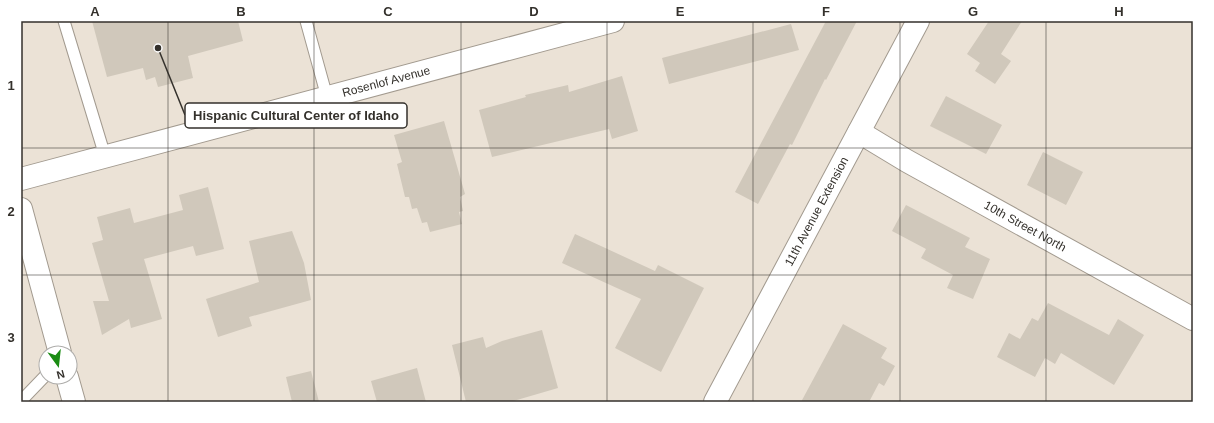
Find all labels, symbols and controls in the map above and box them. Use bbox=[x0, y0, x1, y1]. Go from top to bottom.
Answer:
text: A bbox=[90, 4, 100, 19]
text: B bbox=[236, 4, 246, 19]
text: C bbox=[383, 4, 393, 19]
text: D bbox=[529, 4, 539, 19]
text: E bbox=[676, 4, 685, 19]
text: F bbox=[822, 4, 830, 19]
text: G bbox=[968, 4, 978, 19]
text: H bbox=[1114, 4, 1124, 19]
street label: Rosenlof Avenue bbox=[341, 63, 432, 100]
text: 1 bbox=[7, 78, 15, 93]
callout: Hispanic Cultural Center of Idaho bbox=[185, 103, 407, 128]
text: Hispanic Cultural Center of Idaho bbox=[193, 108, 399, 123]
street label: 11th Avenue Extension bbox=[782, 154, 851, 268]
street label: 10th Street North bbox=[982, 198, 1069, 255]
text: 2 bbox=[7, 204, 15, 219]
text: 3 bbox=[7, 330, 15, 345]
north arrow bbox=[38, 345, 78, 385]
text: N bbox=[55, 368, 66, 381]

